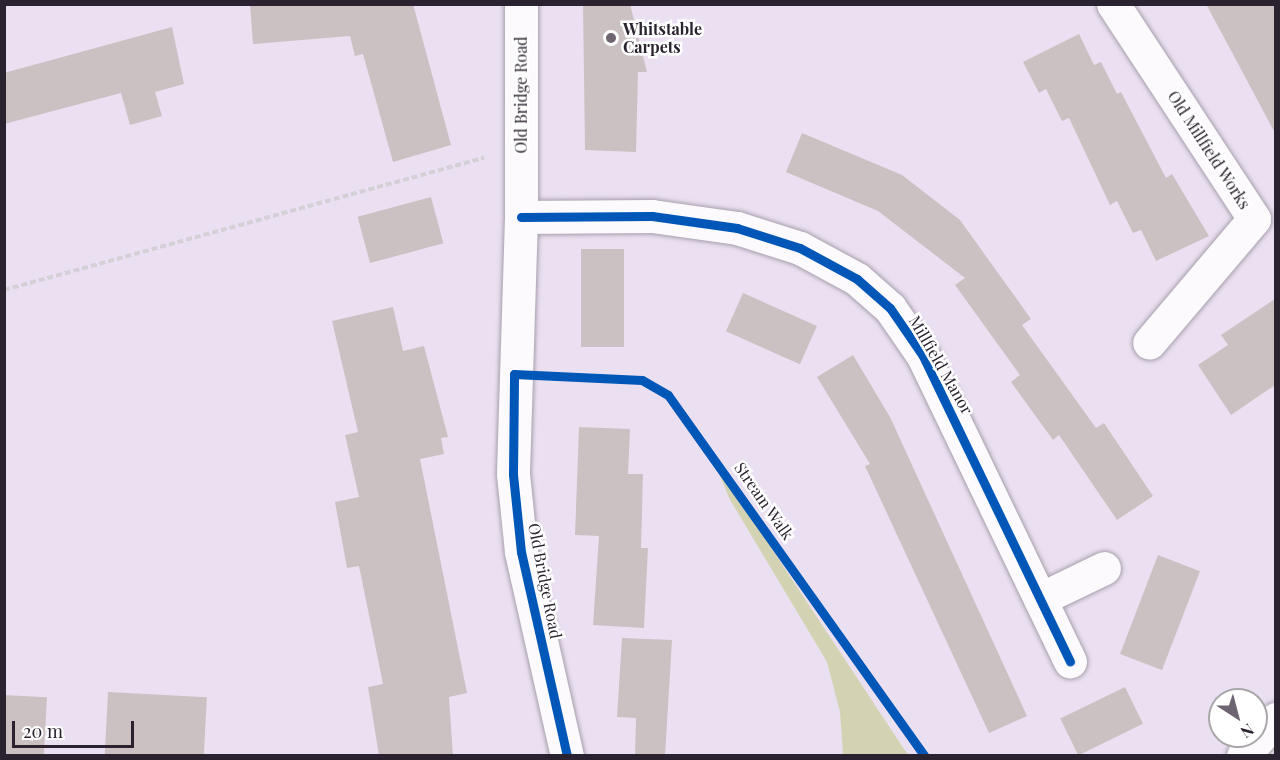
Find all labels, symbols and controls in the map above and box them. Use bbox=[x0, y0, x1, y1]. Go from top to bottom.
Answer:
place label: Whitstable Carpets bbox=[623, 19, 702, 57]
marker: Whitstable Carpets bbox=[604, 31, 618, 45]
street label: Old Bridge Road bbox=[511, 36, 531, 154]
street label: Old Millfield Works bbox=[1163, 87, 1255, 213]
street label: Millfield Manor bbox=[905, 312, 977, 418]
street label: Stream Walk bbox=[730, 458, 798, 544]
street label: Old Bridge Road bbox=[524, 522, 566, 640]
north arrow bbox=[1208, 688, 1268, 748]
scale bar bbox=[15, 709, 136, 747]
text: 20 m bbox=[23, 719, 63, 743]
text: N bbox=[1237, 719, 1259, 743]

